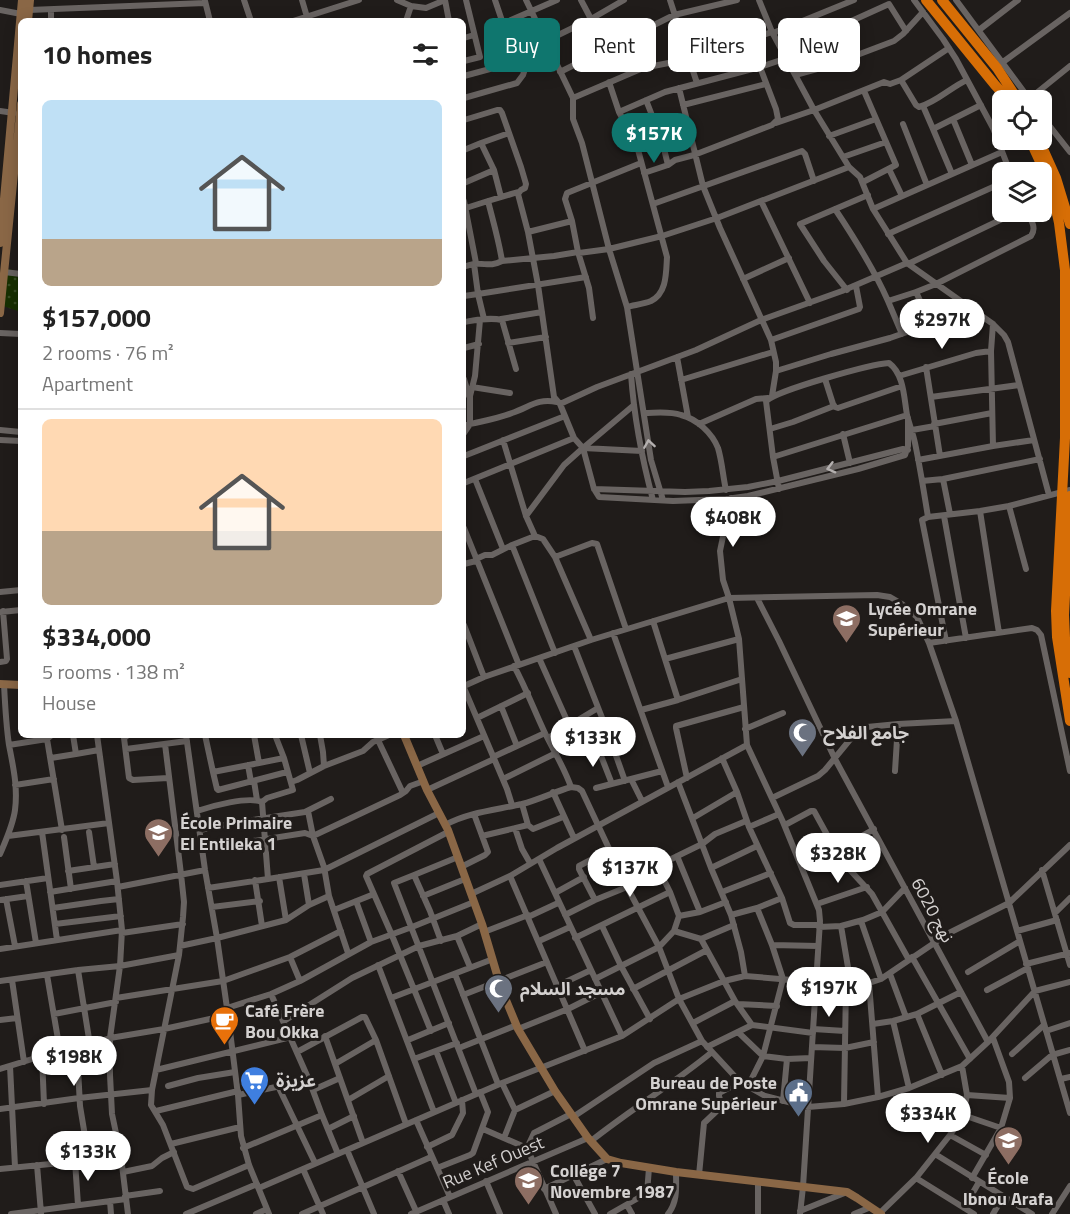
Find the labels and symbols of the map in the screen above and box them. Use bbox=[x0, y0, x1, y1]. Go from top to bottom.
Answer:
pin: $157K bbox=[612, 113, 696, 164]
pin: $297K bbox=[900, 299, 984, 350]
one-way arrow bbox=[643, 439, 655, 449]
one-way arrow bbox=[826, 460, 836, 473]
pin: $408K bbox=[691, 497, 775, 548]
place label: Lycée Omrane Supérieur bbox=[868, 595, 977, 643]
school or university icon: Lycée Omrane Supérieur bbox=[831, 602, 863, 644]
mosque icon: جامع الفلاح bbox=[786, 716, 818, 758]
pin: $133K bbox=[551, 717, 635, 768]
place label: جامع الفلاح bbox=[823, 719, 909, 746]
place label: École Primaire El Entileka 1 bbox=[180, 809, 292, 857]
school or university icon: École Primaire El Entileka 1 bbox=[143, 816, 175, 858]
pin: $328K bbox=[796, 833, 880, 884]
pin: $137K bbox=[588, 847, 672, 898]
street label: نهج 6020 bbox=[905, 873, 961, 947]
pin: $197K bbox=[787, 967, 871, 1018]
mosque icon: مسجد السلام bbox=[483, 972, 515, 1014]
place label: مسجد السلام bbox=[520, 975, 626, 1002]
place label: Café Frère Bou Okka bbox=[245, 997, 324, 1045]
cafe icon: Café Frère Bou Okka bbox=[208, 1004, 240, 1046]
pin: $198K bbox=[32, 1036, 116, 1087]
supermarket icon: عزيزة bbox=[239, 1064, 271, 1106]
place label: عزيزة bbox=[276, 1067, 316, 1094]
place label: Bureau de Poste Omrane Supérieur bbox=[635, 1069, 777, 1117]
public building icon: Bureau de Poste Omrane Supérieur bbox=[782, 1076, 814, 1118]
pin: $334K bbox=[886, 1093, 970, 1144]
school or university icon: École Ibnou Arafa bbox=[992, 1124, 1024, 1166]
street label: Rue Kef Ouest bbox=[438, 1128, 549, 1195]
pin: $133K bbox=[46, 1131, 130, 1182]
place label: Collége 7 Novembre 1987 bbox=[550, 1157, 675, 1205]
school or university icon: Collége 7 Novembre 1987 bbox=[513, 1164, 545, 1206]
place label: École Ibnou Arafa bbox=[963, 1164, 1053, 1212]

